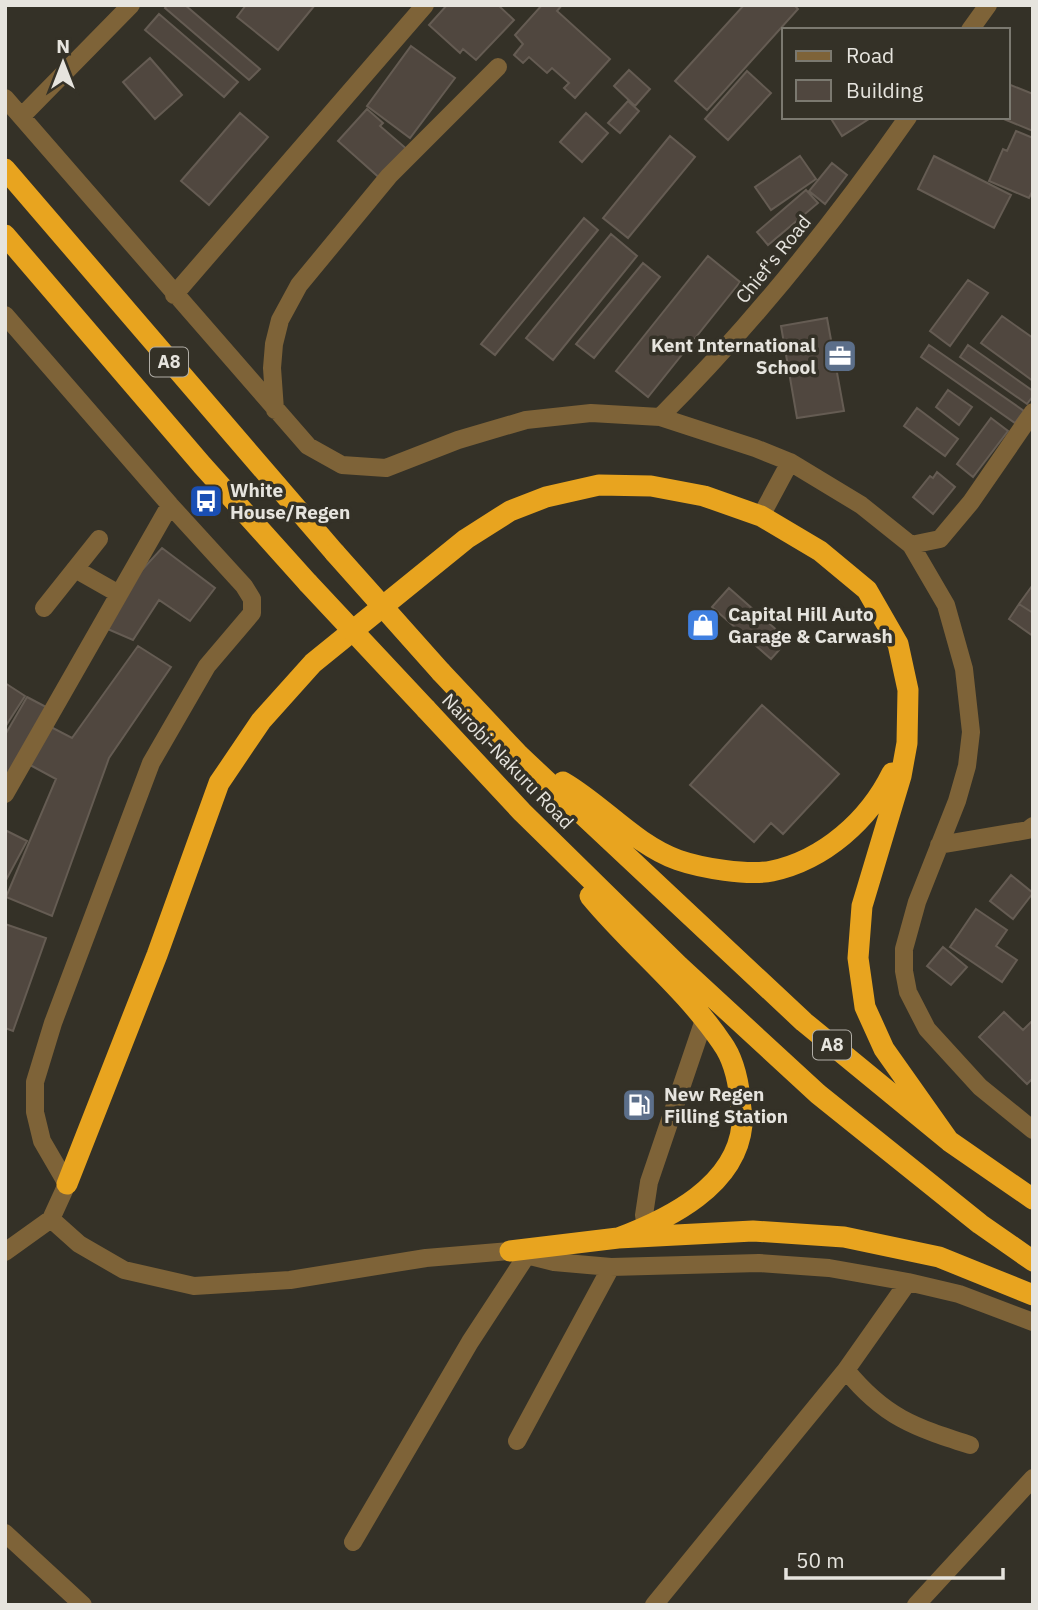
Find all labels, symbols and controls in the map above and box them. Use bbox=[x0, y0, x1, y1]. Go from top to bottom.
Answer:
north arrow bbox=[28, 28, 98, 98]
legend bbox=[782, 28, 1010, 119]
text: N bbox=[56, 34, 70, 58]
text: Road bbox=[846, 41, 894, 69]
text: Building bbox=[846, 76, 923, 104]
street label: Chief's Road bbox=[730, 210, 816, 308]
place label: Kent International School bbox=[651, 333, 816, 379]
office icon: Kent International School bbox=[821, 337, 859, 375]
road number: A8 bbox=[150, 348, 188, 376]
place label: White House/Regen bbox=[230, 478, 350, 524]
bus stop icon: White House/Regen bbox=[187, 482, 225, 520]
place label: Capital Hill Auto Garage & Carwash bbox=[728, 602, 893, 648]
shop icon: Capital Hill Auto Garage & Carwash bbox=[684, 606, 722, 644]
street label: Nairobi-Nakuru Road bbox=[437, 688, 579, 834]
road number: A8 bbox=[813, 1030, 851, 1060]
place label: New Regen Filling Station bbox=[664, 1082, 788, 1128]
fuel station icon: New Regen Filling Station bbox=[620, 1086, 658, 1124]
scale bar bbox=[786, 1536, 1003, 1580]
text: 50 m bbox=[796, 1546, 845, 1574]

